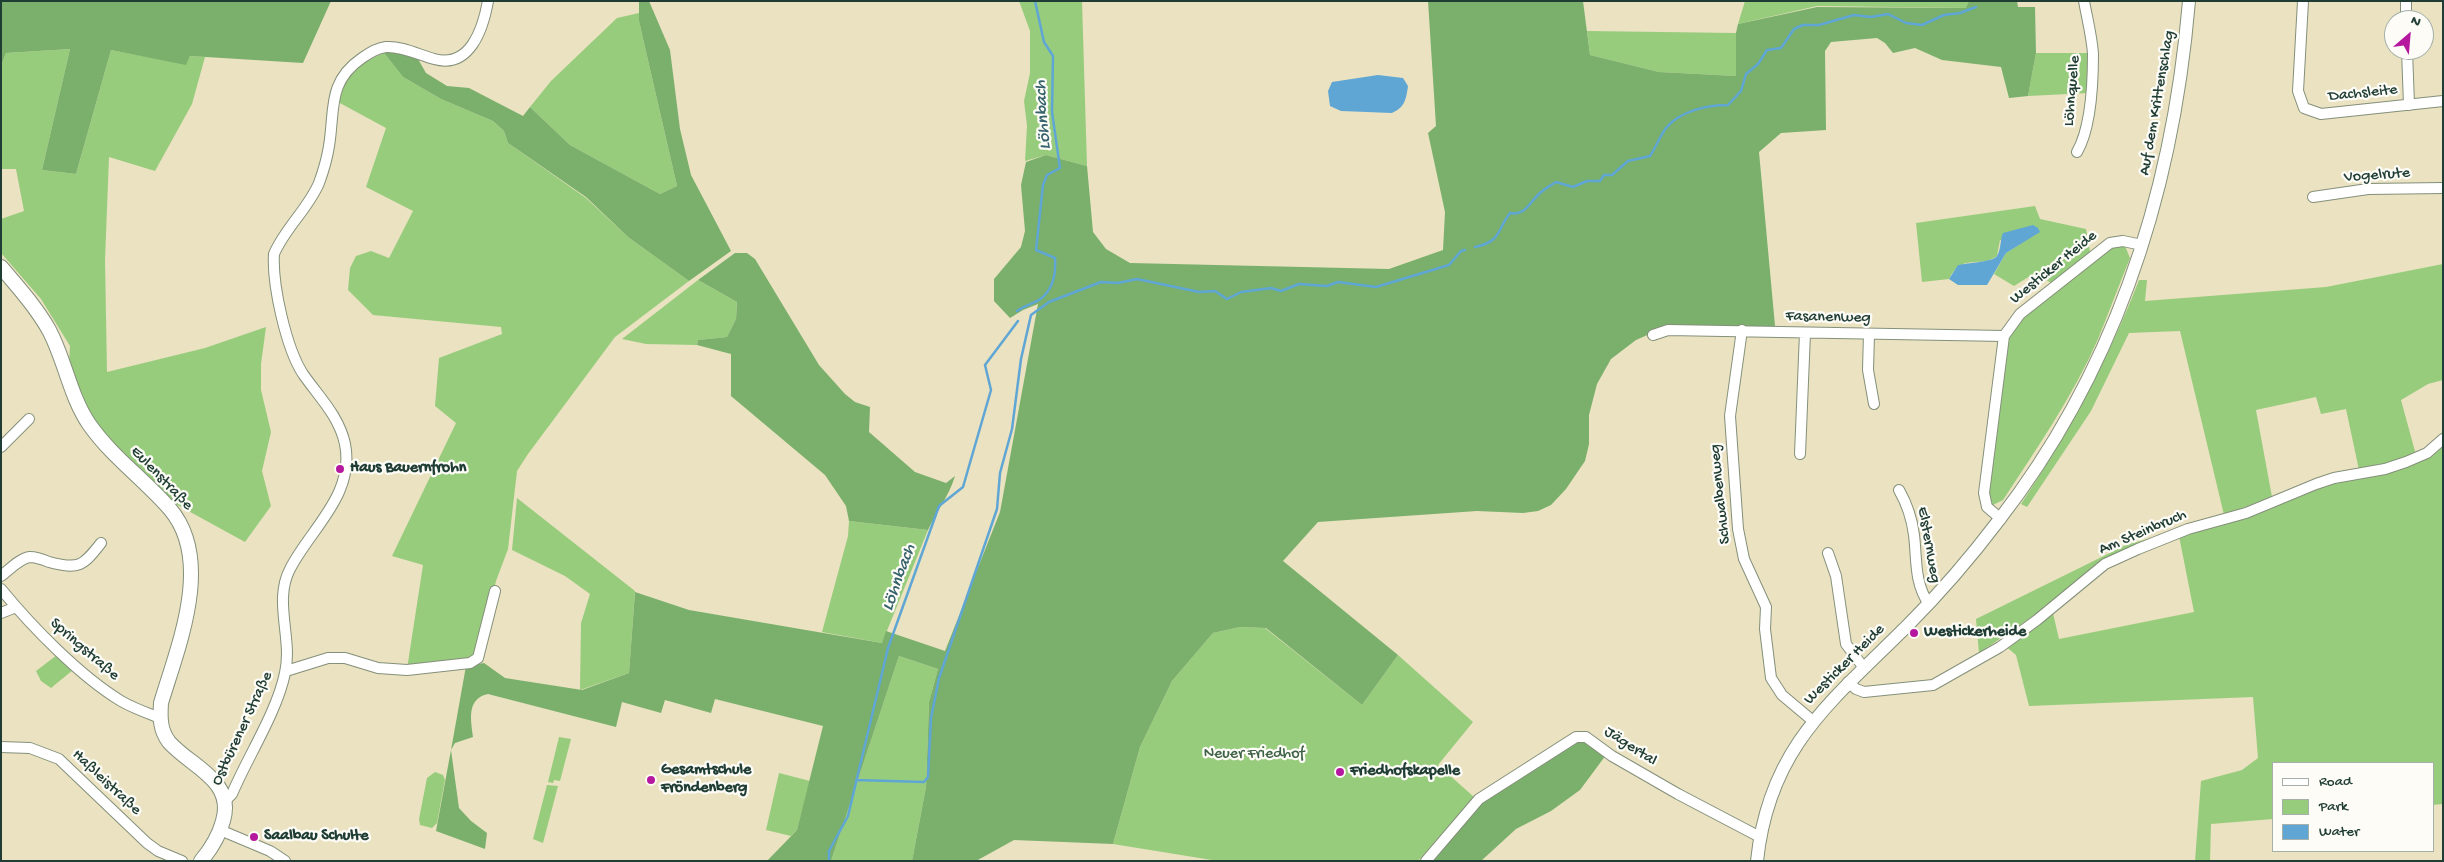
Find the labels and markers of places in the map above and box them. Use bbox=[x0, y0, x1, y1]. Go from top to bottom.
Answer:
place label: Haus Bauernfrohn bbox=[350, 459, 466, 479]
marker: Haus Bauernfrohn bbox=[334, 463, 346, 475]
place label: Westickerheide bbox=[1924, 623, 2026, 643]
marker: Westickerheide bbox=[1908, 627, 1920, 639]
place label: Gesamtschule Fröndenberg bbox=[661, 761, 751, 799]
place label: Friedhofskapelle bbox=[1350, 762, 1460, 782]
marker: Friedhofskapelle bbox=[1334, 766, 1346, 778]
marker: Gesamtschule Fröndenberg bbox=[645, 774, 657, 786]
place label: Saalbau Schulte bbox=[264, 827, 369, 847]
marker: Saalbau Schulte bbox=[248, 831, 260, 843]

